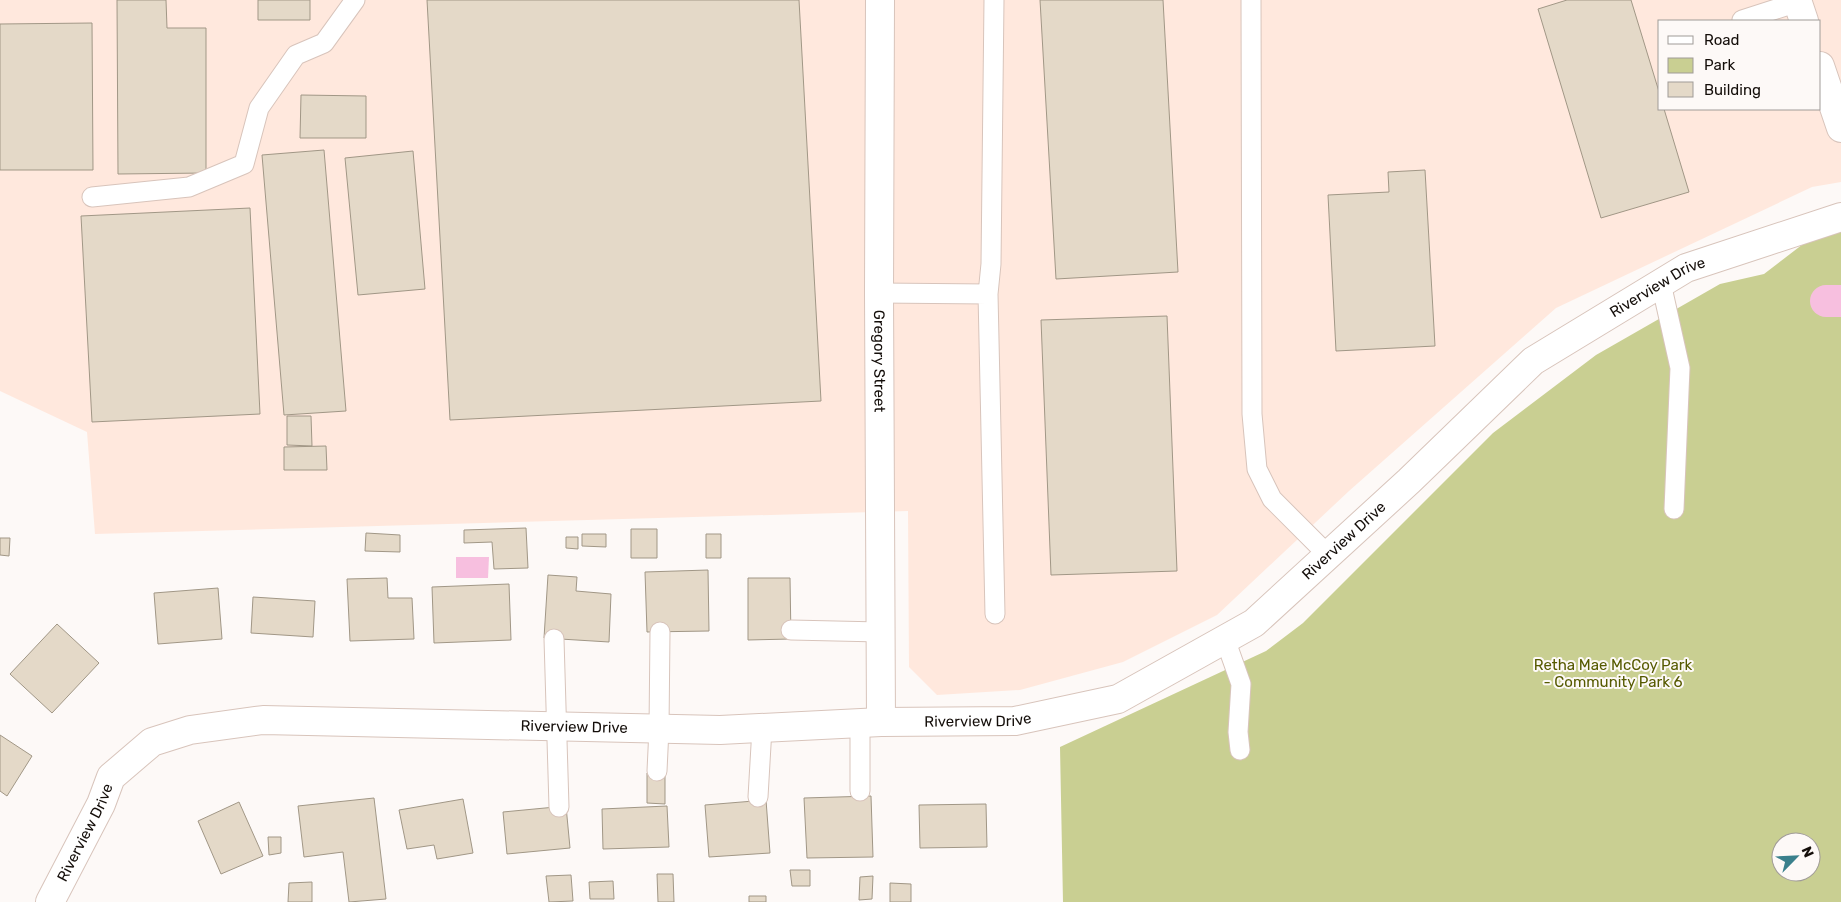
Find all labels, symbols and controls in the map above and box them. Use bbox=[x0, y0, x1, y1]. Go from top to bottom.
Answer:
legend bbox=[1658, 20, 1821, 110]
text: Road bbox=[1704, 31, 1740, 49]
text: Park bbox=[1704, 56, 1735, 74]
text: Building bbox=[1704, 81, 1761, 99]
street label: Riverview Drive bbox=[1606, 253, 1708, 321]
street label: Gregory Street bbox=[870, 310, 889, 412]
street label: Riverview Drive bbox=[1298, 498, 1389, 584]
park label: Retha Mae McCoy Park - Community Park 6 bbox=[1534, 656, 1693, 691]
street label: Riverview Drive bbox=[924, 709, 1033, 731]
street label: Riverview Drive bbox=[520, 717, 628, 737]
street label: Riverview Drive bbox=[53, 781, 117, 885]
north arrow bbox=[1771, 832, 1821, 882]
text: N bbox=[1798, 844, 1817, 860]

